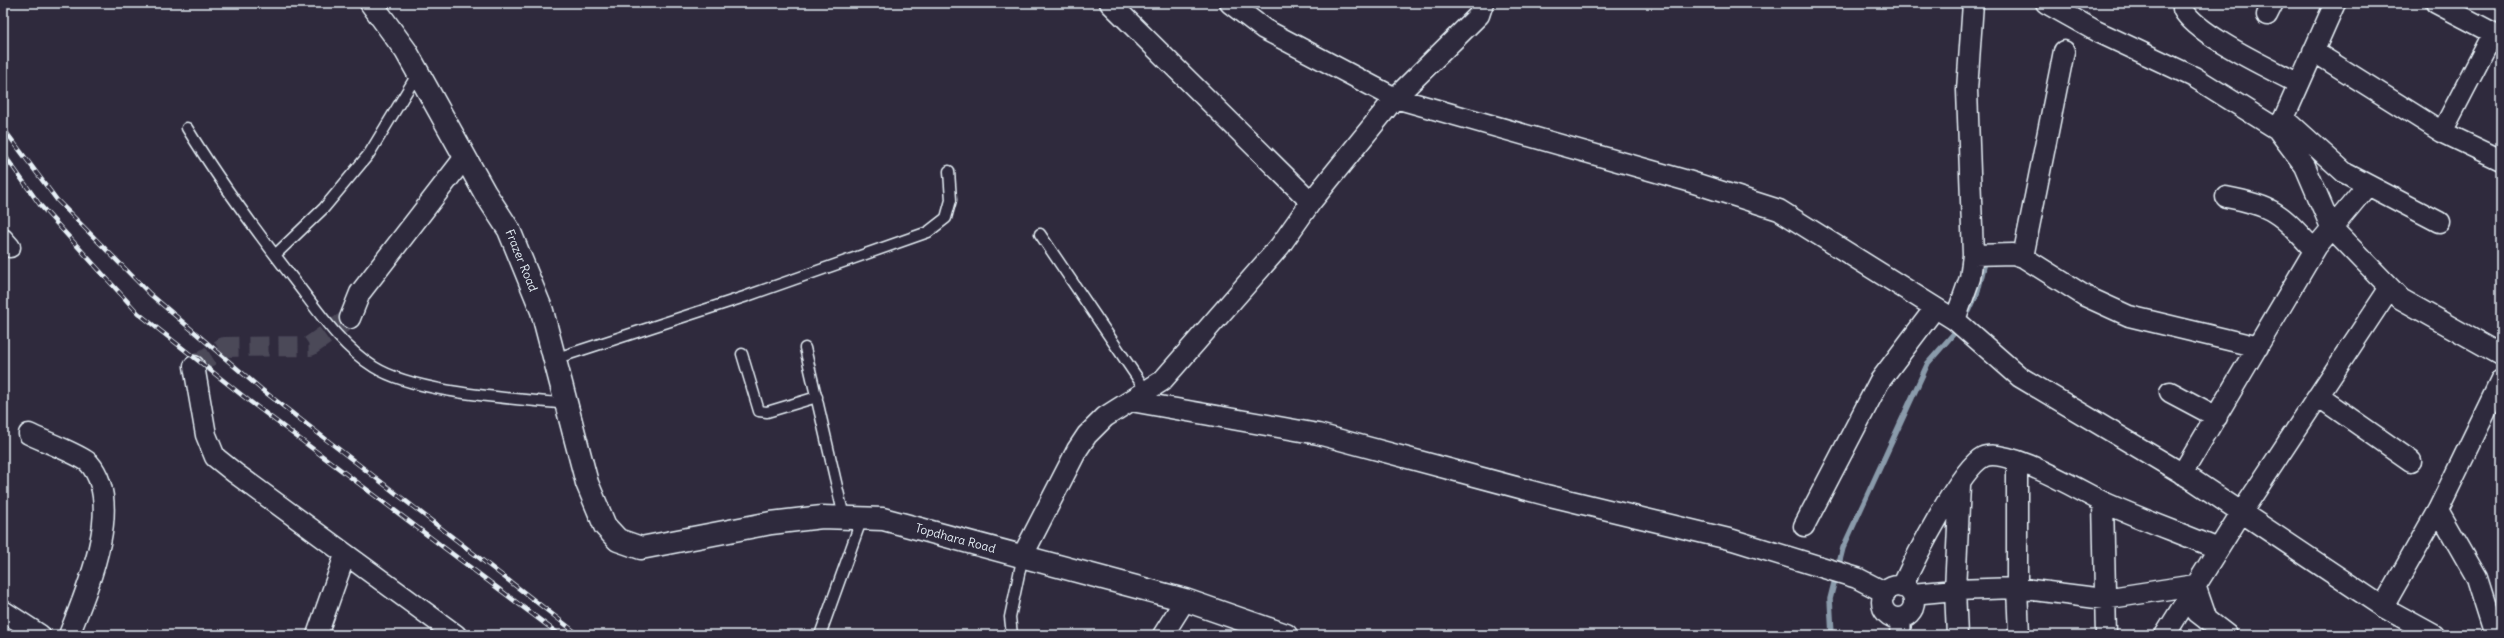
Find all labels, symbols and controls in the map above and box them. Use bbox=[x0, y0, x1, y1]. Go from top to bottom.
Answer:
street label: Frazer Road bbox=[503, 227, 541, 294]
street label: Topdhara Road bbox=[914, 520, 997, 556]

